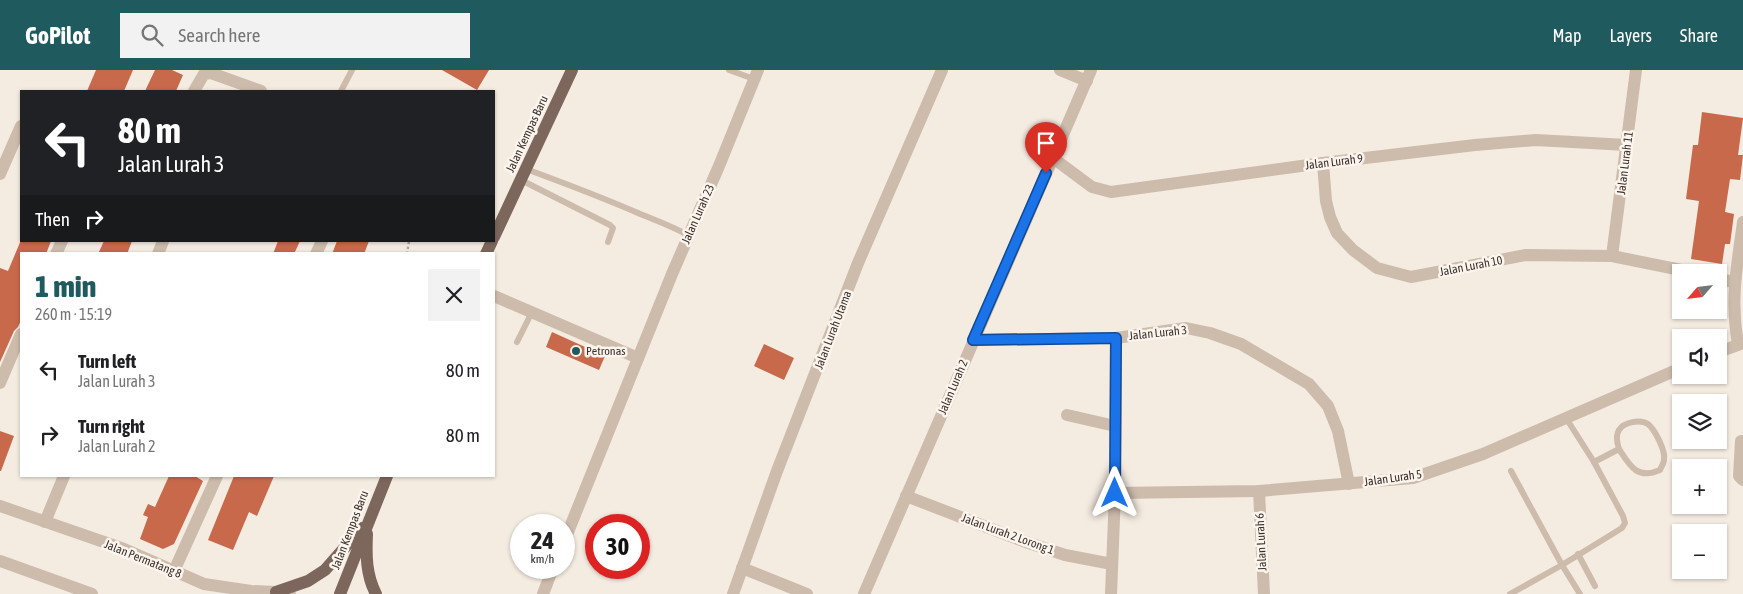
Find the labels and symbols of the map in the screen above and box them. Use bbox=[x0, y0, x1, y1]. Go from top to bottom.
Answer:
street label: Jalan Kempas Baru bbox=[503, 93, 551, 175]
pin bbox=[1025, 122, 1067, 173]
street label: Jalan Lurah 11 bbox=[1614, 130, 1636, 195]
street label: Jalan Lurah 9 bbox=[1304, 151, 1364, 172]
street label: Jalan Lurah 23 bbox=[679, 182, 717, 246]
street label: Jalan Lurah 10 bbox=[1438, 253, 1504, 279]
north arrow bbox=[1672, 264, 1728, 319]
street label: Jalan Lurah Utama bbox=[812, 289, 854, 371]
street label: Jalan Lurah 3 bbox=[1128, 323, 1188, 343]
place label: Petronas bbox=[586, 344, 625, 358]
marker: Petronas bbox=[570, 345, 582, 357]
street label: Jalan Lurah 2 bbox=[935, 358, 971, 416]
position arrow bbox=[1088, 466, 1140, 518]
street label: Jalan Lurah 5 bbox=[1363, 467, 1423, 489]
street label: Jalan Kempas Baru bbox=[329, 488, 372, 571]
street label: Jalan Lurah 2 Lorong 1 bbox=[960, 511, 1057, 557]
street label: Jalan Lurah 6 bbox=[1252, 512, 1270, 571]
speed limit sign: 30 bbox=[585, 514, 650, 579]
street label: Jalan Permatang 8 bbox=[102, 537, 184, 581]

